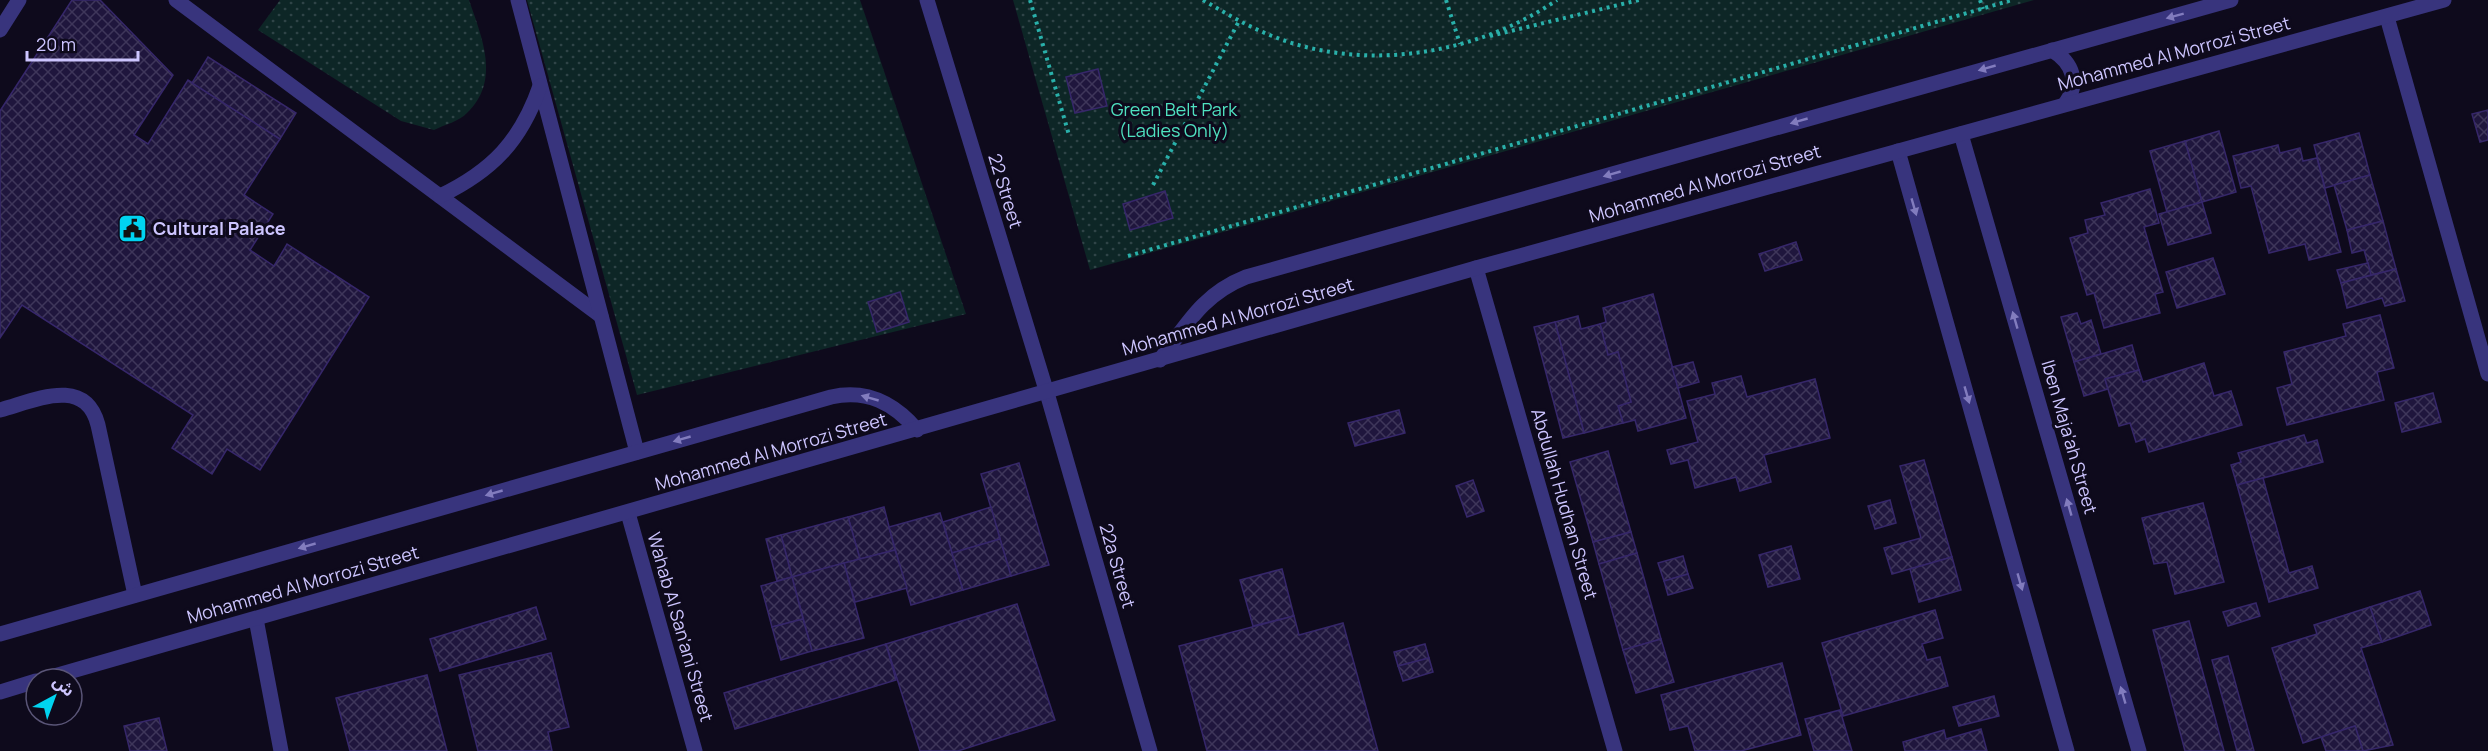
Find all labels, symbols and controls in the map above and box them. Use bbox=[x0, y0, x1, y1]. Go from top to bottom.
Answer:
street label: Mohammed Al Morrozi Street bbox=[2055, 10, 2293, 96]
one-way arrow bbox=[2166, 11, 2184, 21]
scale bar bbox=[27, 24, 138, 62]
text: 20 m bbox=[36, 32, 76, 56]
one-way arrow bbox=[1978, 64, 1996, 73]
park label: Green Belt Park (Ladies Only) bbox=[1111, 97, 1238, 142]
one-way arrow bbox=[1790, 117, 1808, 126]
street label: Mohammed Al Morrozi Street bbox=[1586, 138, 1823, 228]
street label: 22 Street bbox=[983, 150, 1029, 231]
one-way arrow bbox=[1602, 170, 1620, 179]
one-way arrow bbox=[1910, 198, 1919, 216]
public building icon: Cultural Palace bbox=[116, 213, 148, 245]
place label: Cultural Palace bbox=[153, 216, 286, 240]
street label: Mohammed Al Morrozi Street bbox=[1119, 271, 1356, 361]
one-way arrow bbox=[2010, 311, 2019, 329]
street label: Iben Maja'ah Street bbox=[2036, 357, 2103, 517]
one-way arrow bbox=[1963, 386, 1972, 404]
one-way arrow bbox=[861, 393, 879, 402]
street label: Abdullah Hudhan Street bbox=[1526, 405, 1604, 602]
street label: Mohammed Al Morrozi Street bbox=[652, 406, 889, 496]
one-way arrow bbox=[673, 435, 691, 445]
one-way arrow bbox=[485, 489, 503, 498]
one-way arrow bbox=[2064, 498, 2073, 516]
street label: 22a Street bbox=[1094, 521, 1141, 611]
street label: Wahab Al San'ani Street bbox=[642, 529, 719, 724]
street label: Mohammed Al Morrozi Street bbox=[184, 539, 421, 629]
one-way arrow bbox=[298, 542, 316, 551]
one-way arrow bbox=[2016, 573, 2025, 591]
north arrow bbox=[24, 667, 84, 727]
text: ش bbox=[48, 670, 79, 701]
one-way arrow bbox=[2118, 686, 2127, 704]

